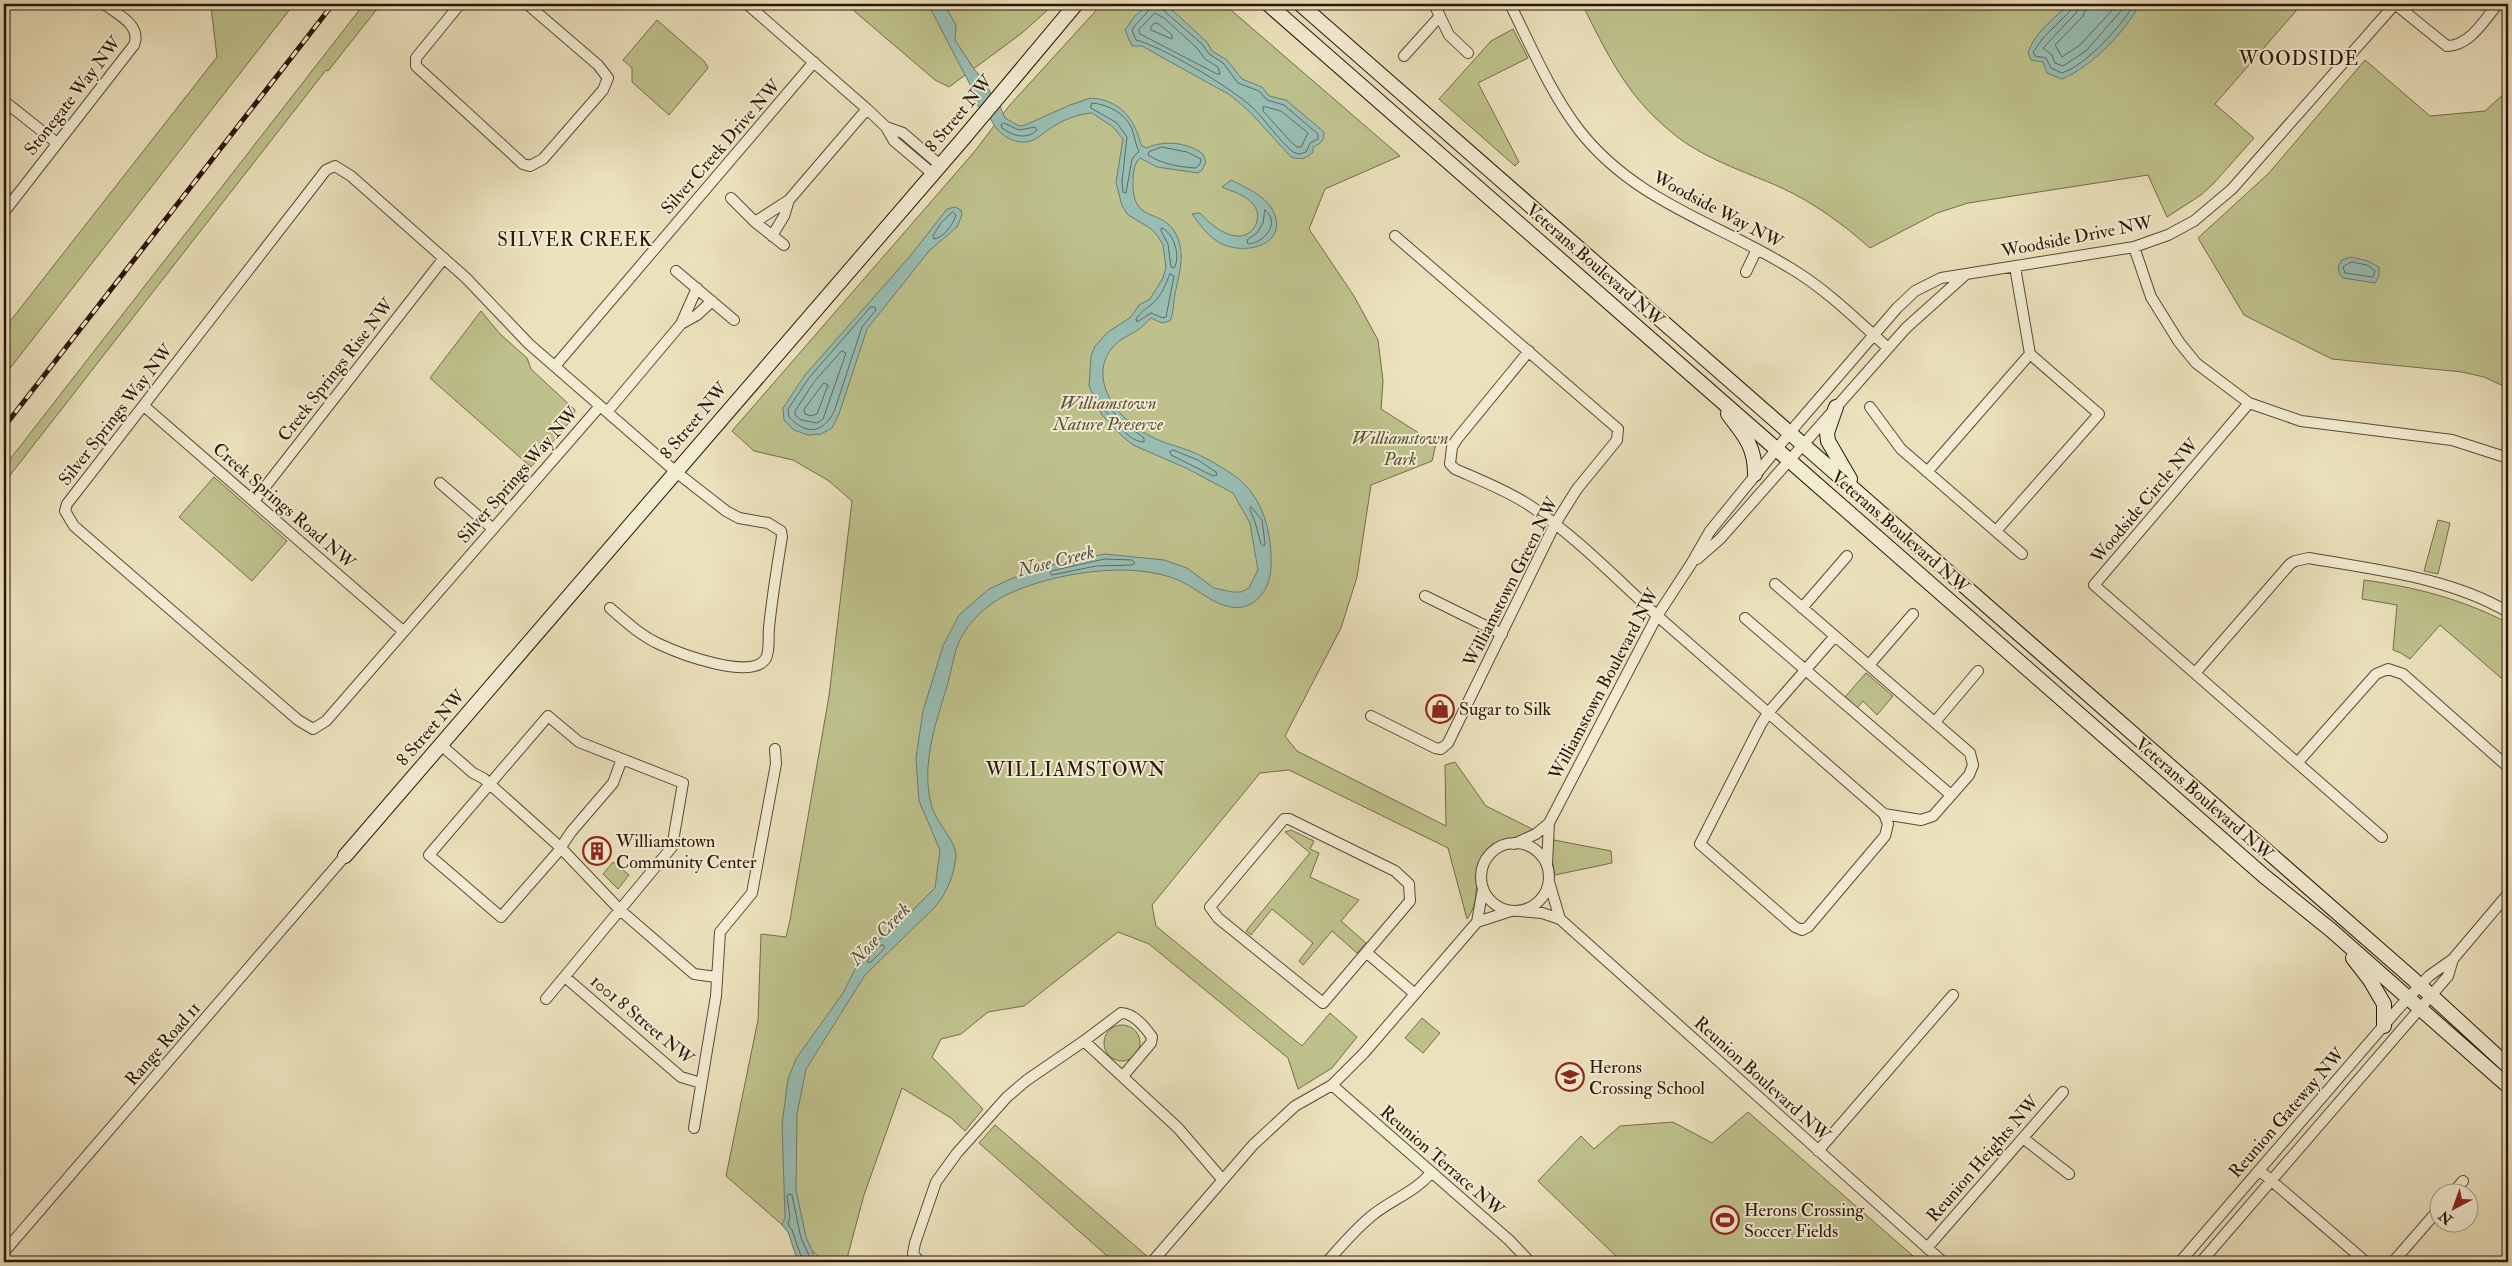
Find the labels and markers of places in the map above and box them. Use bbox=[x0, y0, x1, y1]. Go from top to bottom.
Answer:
shop icon: Sugar to Silk bbox=[1425, 694, 1455, 724]
place label: Sugar to Silk bbox=[1459, 698, 1552, 721]
place label: Williamstown Community Center bbox=[615, 830, 757, 874]
building icon: Williamstown Community Center bbox=[582, 836, 612, 866]
place label: Herons Crossing School bbox=[1589, 1056, 1705, 1100]
school or university icon: Herons Crossing School bbox=[1555, 1062, 1585, 1092]
place label: Herons Crossing Soccer Fields bbox=[1744, 1199, 1865, 1243]
sports icon: Herons Crossing Soccer Fields bbox=[1710, 1205, 1740, 1235]

